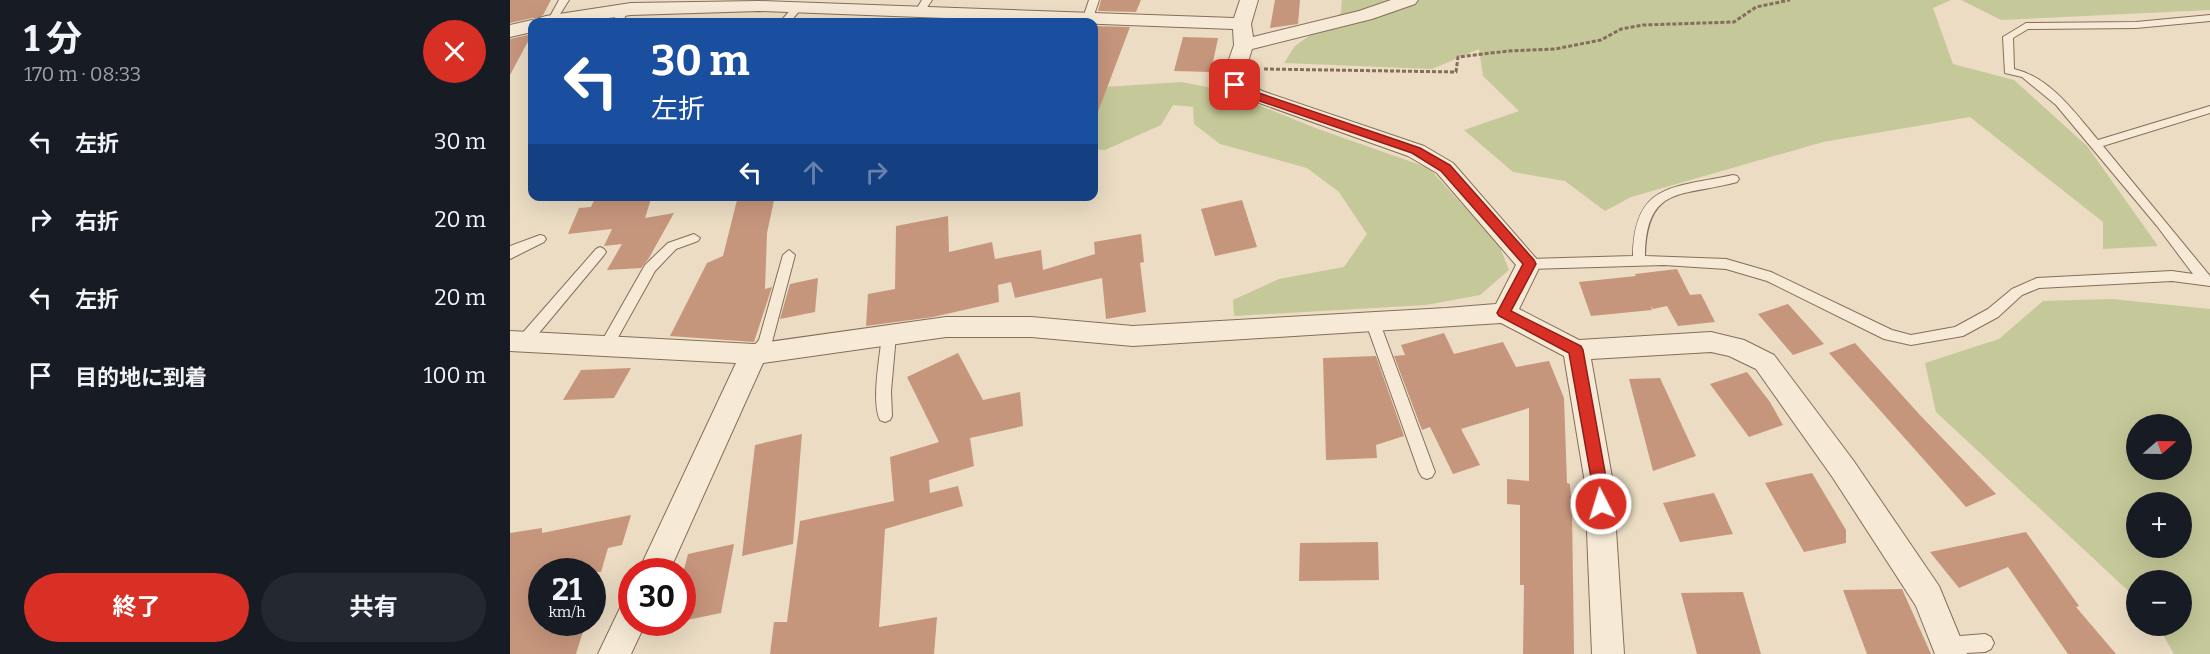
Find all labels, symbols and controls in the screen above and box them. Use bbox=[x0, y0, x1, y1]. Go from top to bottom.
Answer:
text: 1 分 bbox=[24, 17, 82, 61]
button: close bbox=[423, 20, 486, 83]
text: 30 m bbox=[651, 36, 750, 86]
icon: left bbox=[552, 42, 630, 120]
pin bbox=[1209, 59, 1260, 110]
text: 170 m · 08:33 bbox=[24, 62, 141, 86]
icon: arrive bbox=[1218, 68, 1251, 101]
text: 左折 bbox=[651, 93, 705, 125]
icon: left bbox=[24, 125, 57, 158]
text: 30 m bbox=[434, 128, 486, 155]
text: 左折 bbox=[75, 130, 119, 157]
icon: left bbox=[734, 156, 767, 189]
icon: ahead bbox=[797, 156, 830, 189]
icon: right bbox=[860, 156, 893, 189]
icon: right bbox=[24, 203, 57, 236]
text: 20 m bbox=[435, 206, 486, 233]
text: 右折 bbox=[75, 208, 119, 235]
icon: left bbox=[24, 281, 57, 314]
text: 20 m bbox=[435, 284, 486, 311]
text: 左折 bbox=[75, 286, 119, 313]
icon: arrive bbox=[24, 359, 57, 392]
text: 100 m bbox=[423, 362, 486, 389]
text: 目的地に到着 bbox=[75, 364, 207, 391]
north arrow bbox=[2126, 414, 2192, 480]
map controls bbox=[2126, 414, 2192, 636]
position arrow bbox=[1569, 472, 1633, 536]
button: + bbox=[2126, 492, 2192, 558]
speed limit sign: 30 bbox=[618, 558, 696, 636]
button: − bbox=[2126, 570, 2192, 636]
text: 21 bbox=[552, 572, 582, 608]
button: 終了 bbox=[24, 573, 249, 642]
button: 共有 bbox=[261, 573, 486, 642]
text: km/h bbox=[548, 603, 586, 621]

